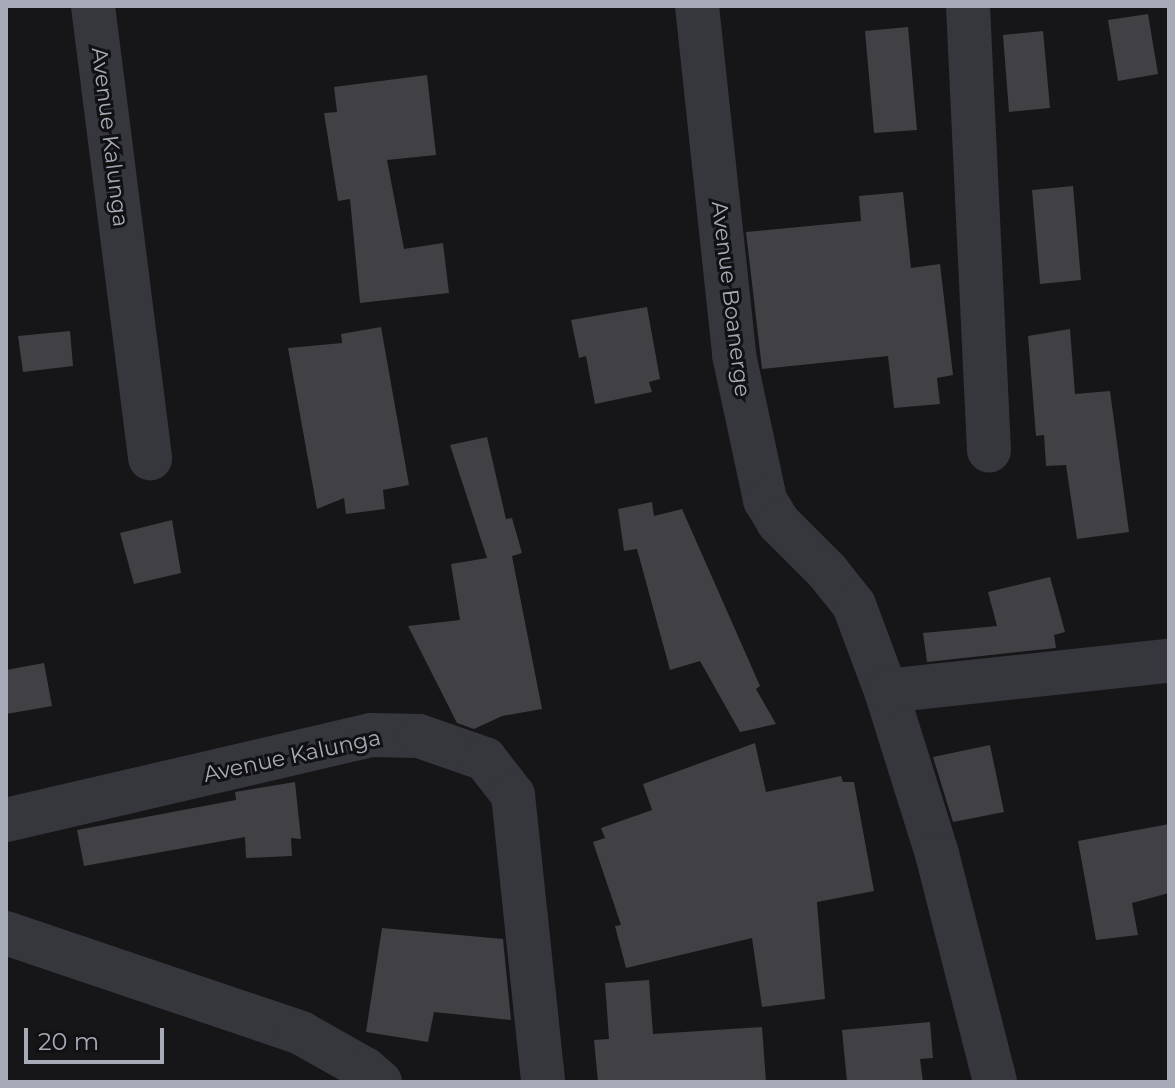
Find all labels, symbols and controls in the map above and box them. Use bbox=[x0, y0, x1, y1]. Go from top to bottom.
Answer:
street label: Avenue Kalunga bbox=[86, 46, 134, 228]
street label: Avenue Boanerge bbox=[706, 200, 756, 398]
street label: Avenue Kalunga bbox=[201, 724, 383, 788]
scale bar bbox=[28, 1012, 168, 1062]
text: 20 m bbox=[38, 1027, 99, 1056]

